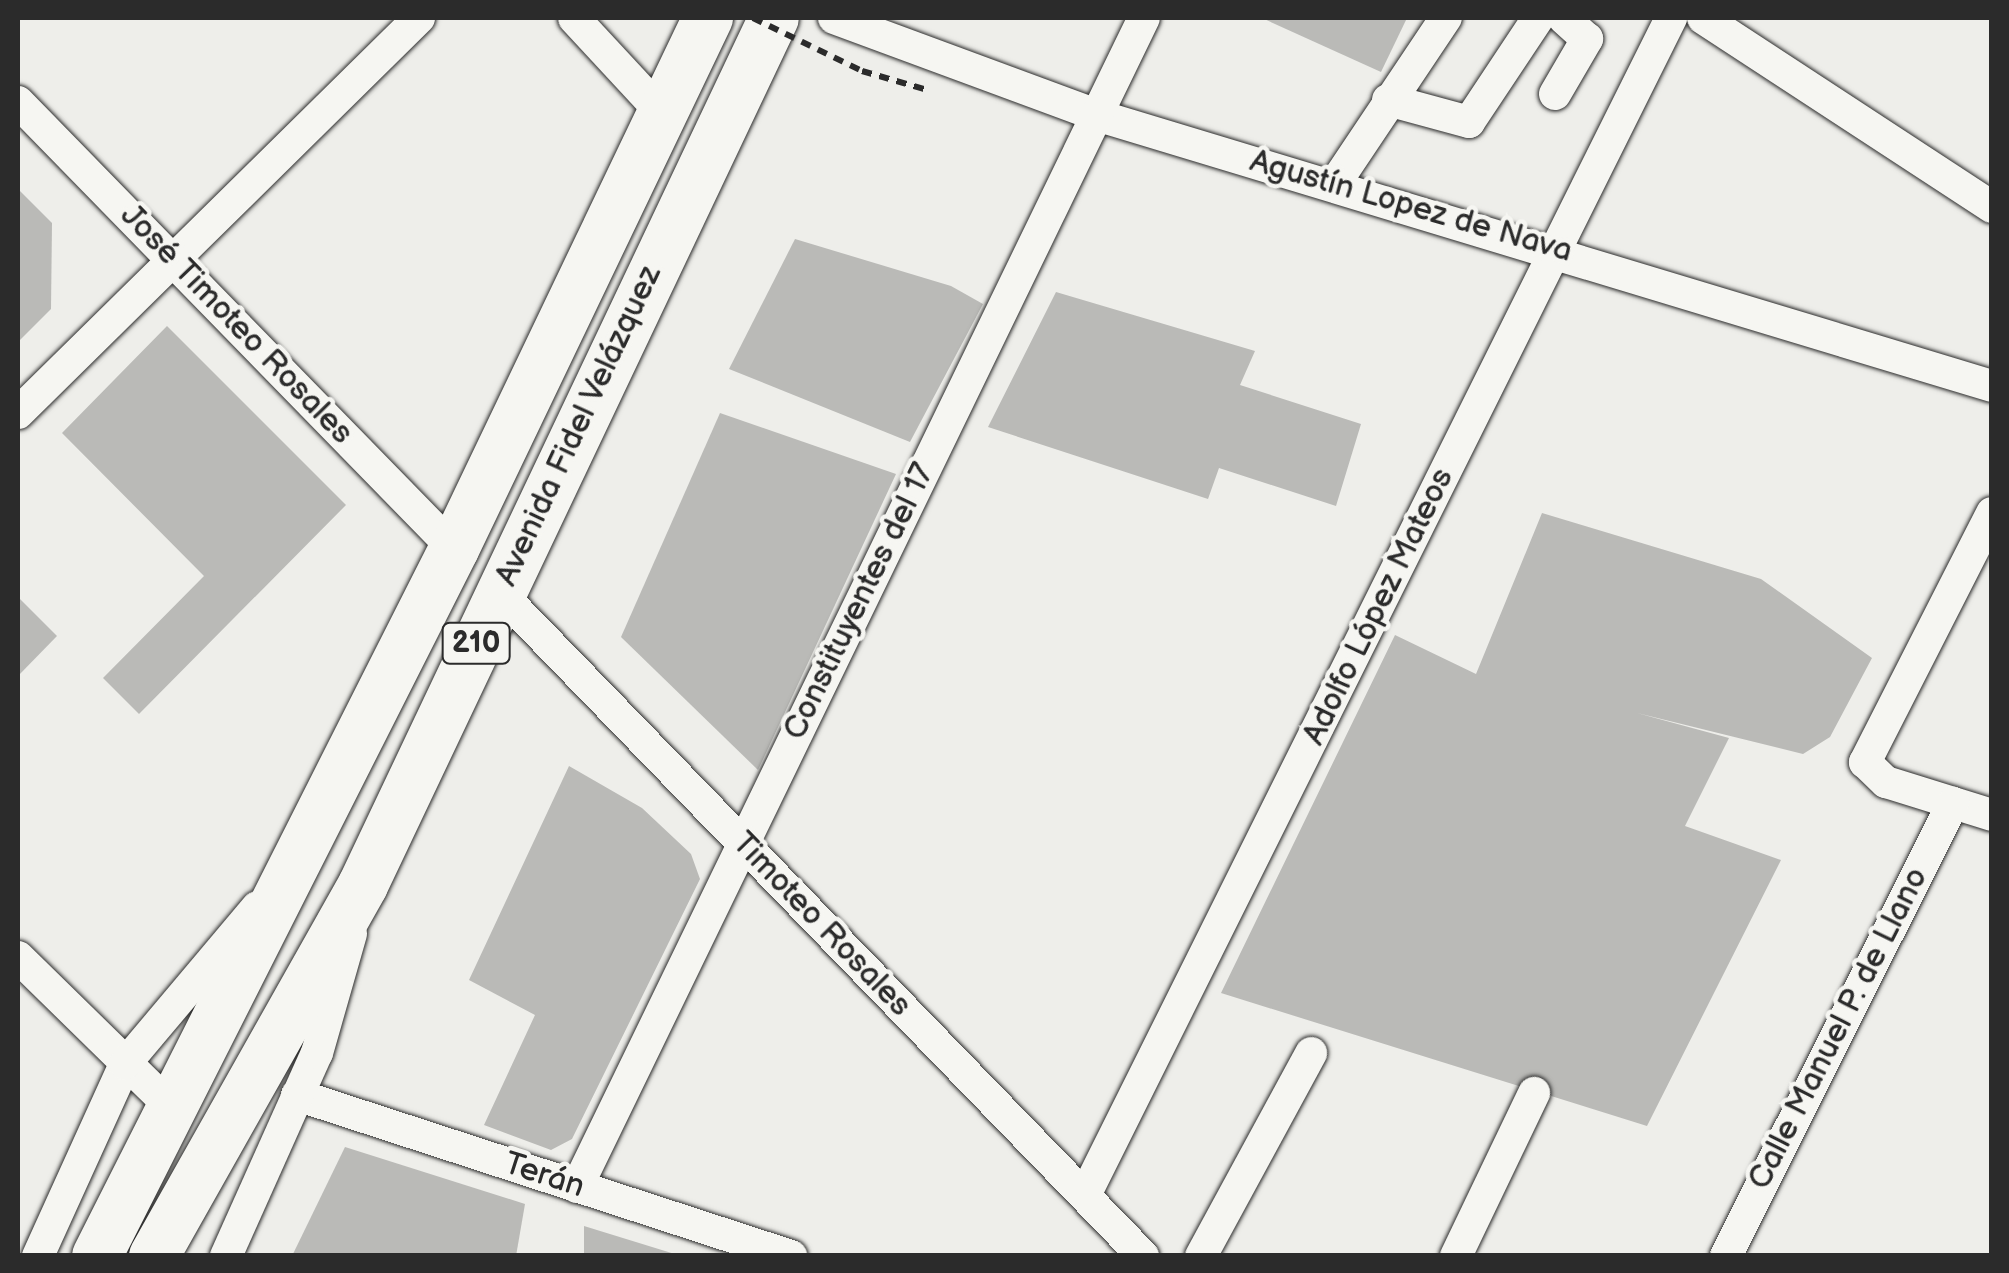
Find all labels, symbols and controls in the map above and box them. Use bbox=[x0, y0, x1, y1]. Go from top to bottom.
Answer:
street label: Agustín Lopez de Nava bbox=[1245, 143, 1577, 271]
street label: José Timoteo Rosales bbox=[111, 197, 361, 453]
street label: Avenida Fidel Velázquez bbox=[488, 259, 670, 593]
street label: Constituyentes del 17 bbox=[776, 458, 944, 746]
street label: Adolfo López Mateos bbox=[1295, 463, 1463, 751]
road number: 210 bbox=[441, 618, 511, 668]
street label: Timoteo Rosales bbox=[723, 825, 919, 1025]
street label: Calle Manuel P. de Llano bbox=[1741, 862, 1937, 1196]
street label: Terán bbox=[499, 1145, 589, 1207]

